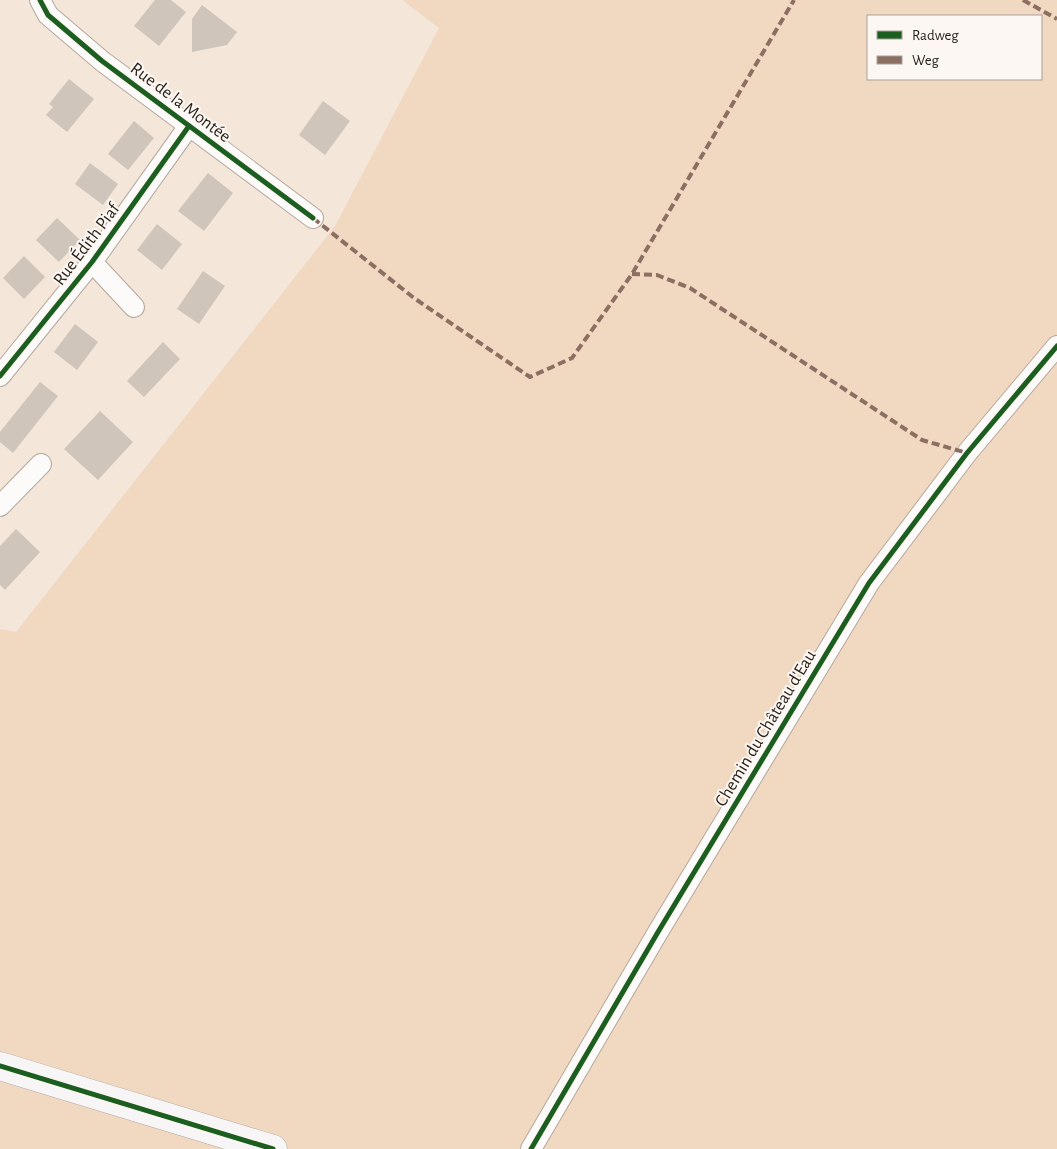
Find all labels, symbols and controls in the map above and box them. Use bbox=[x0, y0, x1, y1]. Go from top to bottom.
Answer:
legend bbox=[867, 15, 1042, 80]
text: Radweg bbox=[912, 28, 959, 43]
text: Weg bbox=[912, 53, 940, 68]
street label: Rue de la Montée bbox=[127, 59, 234, 146]
street label: Rue Édith Piaf bbox=[48, 197, 124, 289]
street label: Chemin du Château d'Eau bbox=[712, 647, 820, 810]

